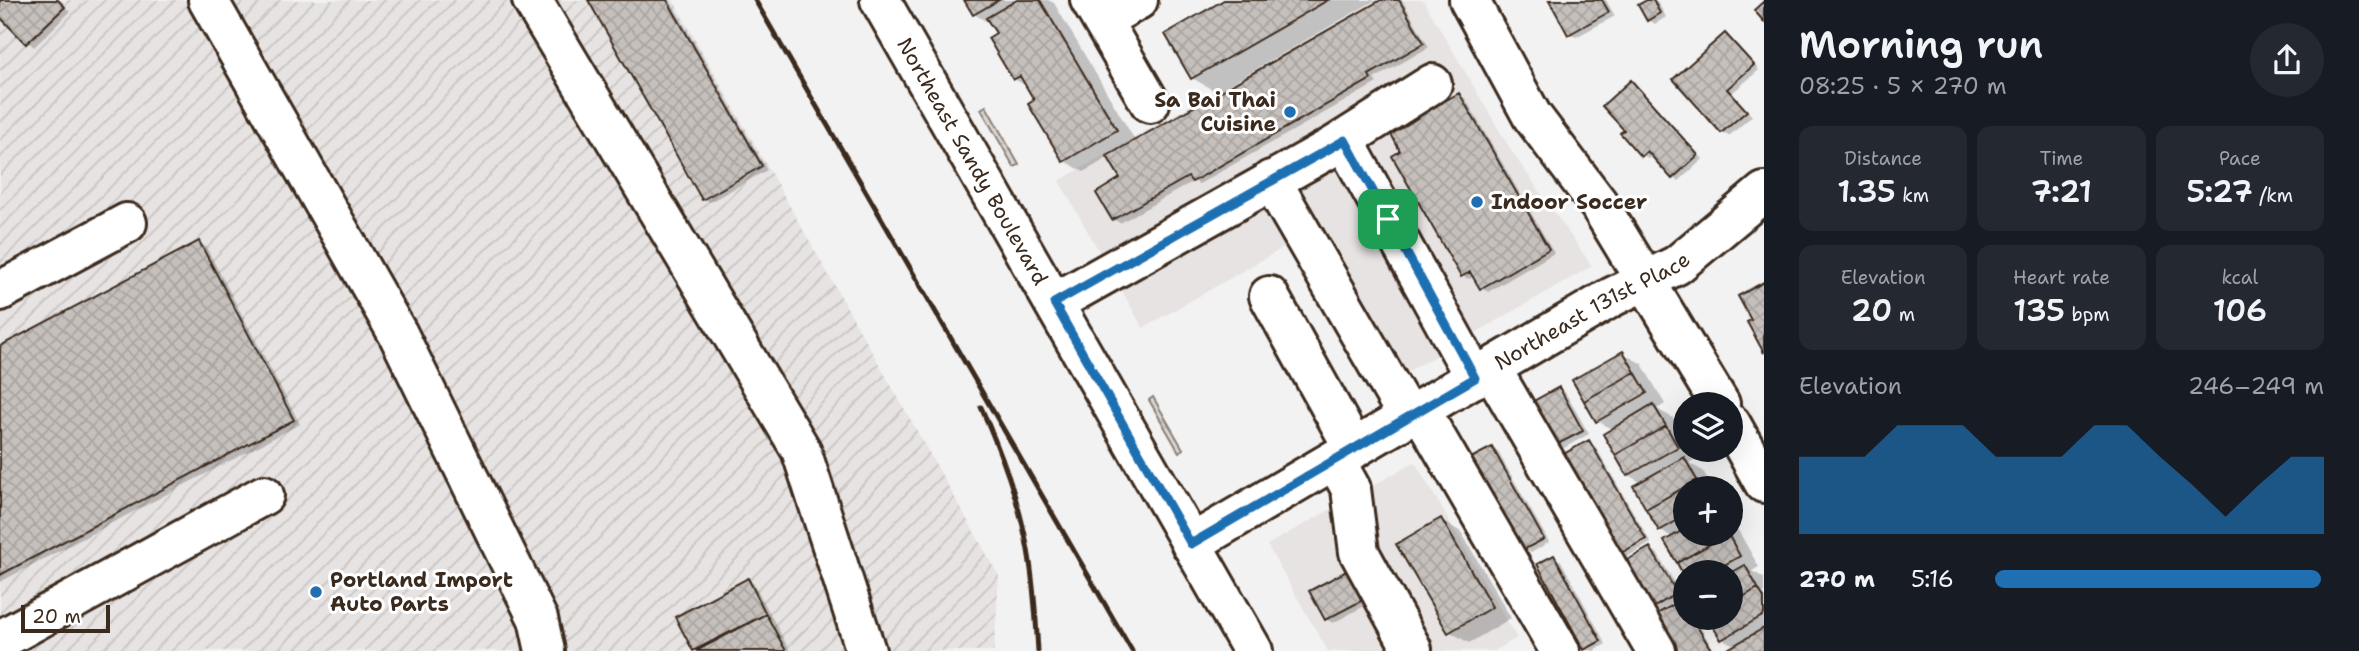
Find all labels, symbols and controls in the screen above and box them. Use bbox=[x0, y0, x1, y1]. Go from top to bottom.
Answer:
text: Morning run bbox=[1799, 19, 2043, 70]
button: share bbox=[2250, 23, 2324, 97]
street label: Northeast Sandy Boulevard bbox=[890, 33, 1054, 290]
text: 08:25 · 5 × 270 m bbox=[1799, 71, 2007, 101]
place label: Sa Bai Thai Cuisine bbox=[1154, 86, 1276, 138]
marker: Sa Bai Thai Cuisine bbox=[1282, 104, 1298, 120]
text: Distance bbox=[1844, 146, 1922, 171]
text: Time bbox=[2040, 146, 2083, 171]
text: Pace bbox=[2219, 146, 2261, 171]
text: 1.35 bbox=[1837, 171, 1896, 212]
text: 7:21 bbox=[2031, 171, 2092, 212]
text: 5:27 bbox=[2187, 171, 2253, 212]
text: km bbox=[1896, 183, 1929, 208]
text: /km bbox=[2253, 183, 2293, 208]
place label: Indoor Soccer bbox=[1491, 188, 1647, 216]
pin bbox=[1358, 189, 1418, 249]
marker: Indoor Soccer bbox=[1469, 194, 1485, 210]
icon: arrive bbox=[1369, 200, 1407, 238]
street label: Northeast 131st Place bbox=[1489, 246, 1696, 377]
text: Elevation bbox=[1841, 265, 1926, 290]
text: Heart rate bbox=[2013, 265, 2110, 290]
text: kcal bbox=[2221, 265, 2258, 290]
text: 20 bbox=[1851, 290, 1892, 331]
text: 135 bbox=[2013, 290, 2065, 331]
text: 106 bbox=[2213, 290, 2267, 331]
text: m bbox=[1892, 302, 1915, 327]
text: bpm bbox=[2065, 302, 2110, 327]
text: Elevation bbox=[1799, 371, 1902, 401]
text: 246–249 m bbox=[2188, 371, 2324, 401]
map controls bbox=[1673, 392, 1743, 630]
button: layers bbox=[1673, 392, 1743, 462]
button: + bbox=[1673, 476, 1743, 546]
button: − bbox=[1673, 560, 1743, 630]
text: 270 m bbox=[1799, 564, 1875, 594]
text: 5:16 bbox=[1911, 564, 1954, 594]
place label: Portland Import Auto Parts bbox=[330, 566, 513, 618]
marker: Portland Import Auto Parts bbox=[308, 584, 324, 600]
scale bar bbox=[21, 602, 110, 634]
text: 20 m bbox=[32, 604, 81, 629]

